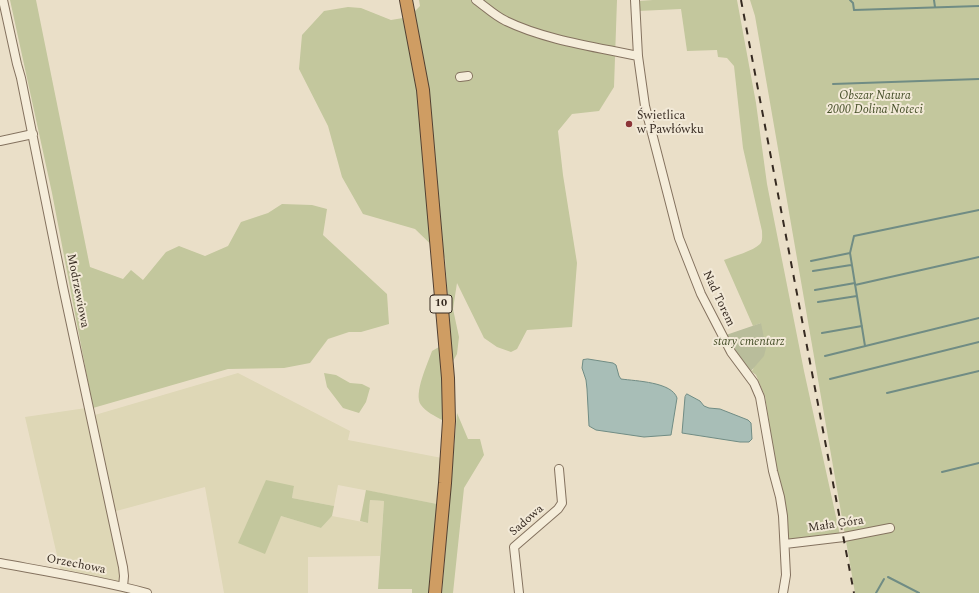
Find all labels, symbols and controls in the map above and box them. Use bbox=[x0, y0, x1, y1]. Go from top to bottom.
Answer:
park label: Obszar Natura 2000 Dolina Noteci bbox=[827, 90, 923, 118]
place label: Świetlica w Pawłówku bbox=[637, 110, 704, 138]
marker: Świetlica w Pawłówku bbox=[624, 119, 634, 129]
street label: Modrzewiowa bbox=[63, 253, 91, 329]
street label: Nad Torem bbox=[699, 269, 737, 329]
road number: 10 bbox=[430, 295, 452, 313]
park label: stary cmentarz bbox=[713, 336, 785, 350]
street label: Sadowa bbox=[507, 502, 547, 540]
street label: Mała Góra bbox=[807, 514, 865, 536]
street label: Orzechowa bbox=[45, 552, 107, 578]

